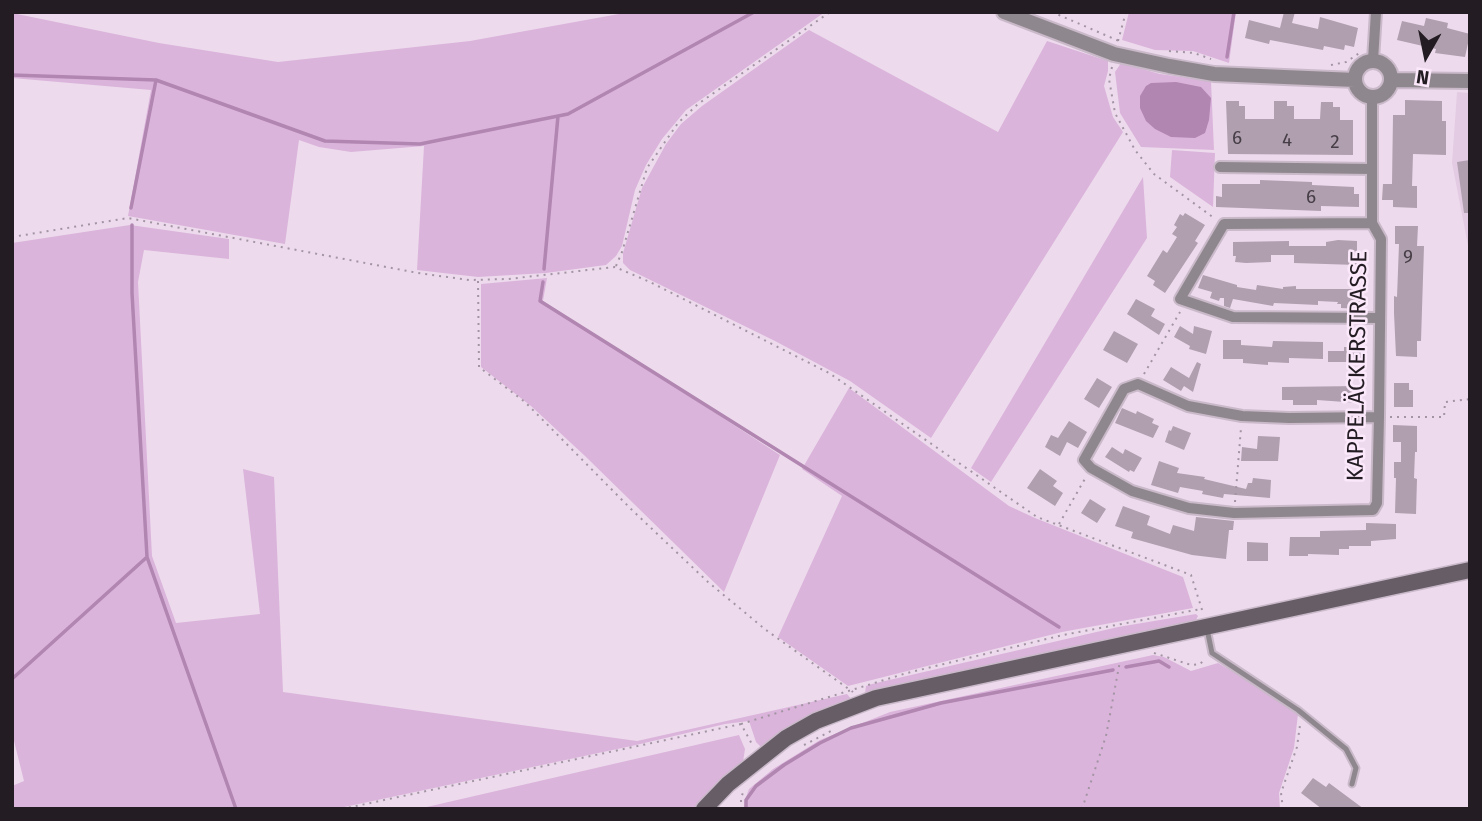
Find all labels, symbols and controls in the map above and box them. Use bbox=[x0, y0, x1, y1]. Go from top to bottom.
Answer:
north arrow bbox=[1391, 21, 1461, 91]
text: N bbox=[1415, 65, 1431, 90]
house number: 6 bbox=[1232, 128, 1242, 150]
house number: 4 bbox=[1282, 130, 1292, 152]
house number: 2 bbox=[1330, 132, 1340, 154]
house number: 6 bbox=[1306, 187, 1316, 209]
house number: 9 bbox=[1403, 247, 1413, 269]
street label: KAPPELÄCKERSTRASSE bbox=[1342, 250, 1374, 482]

